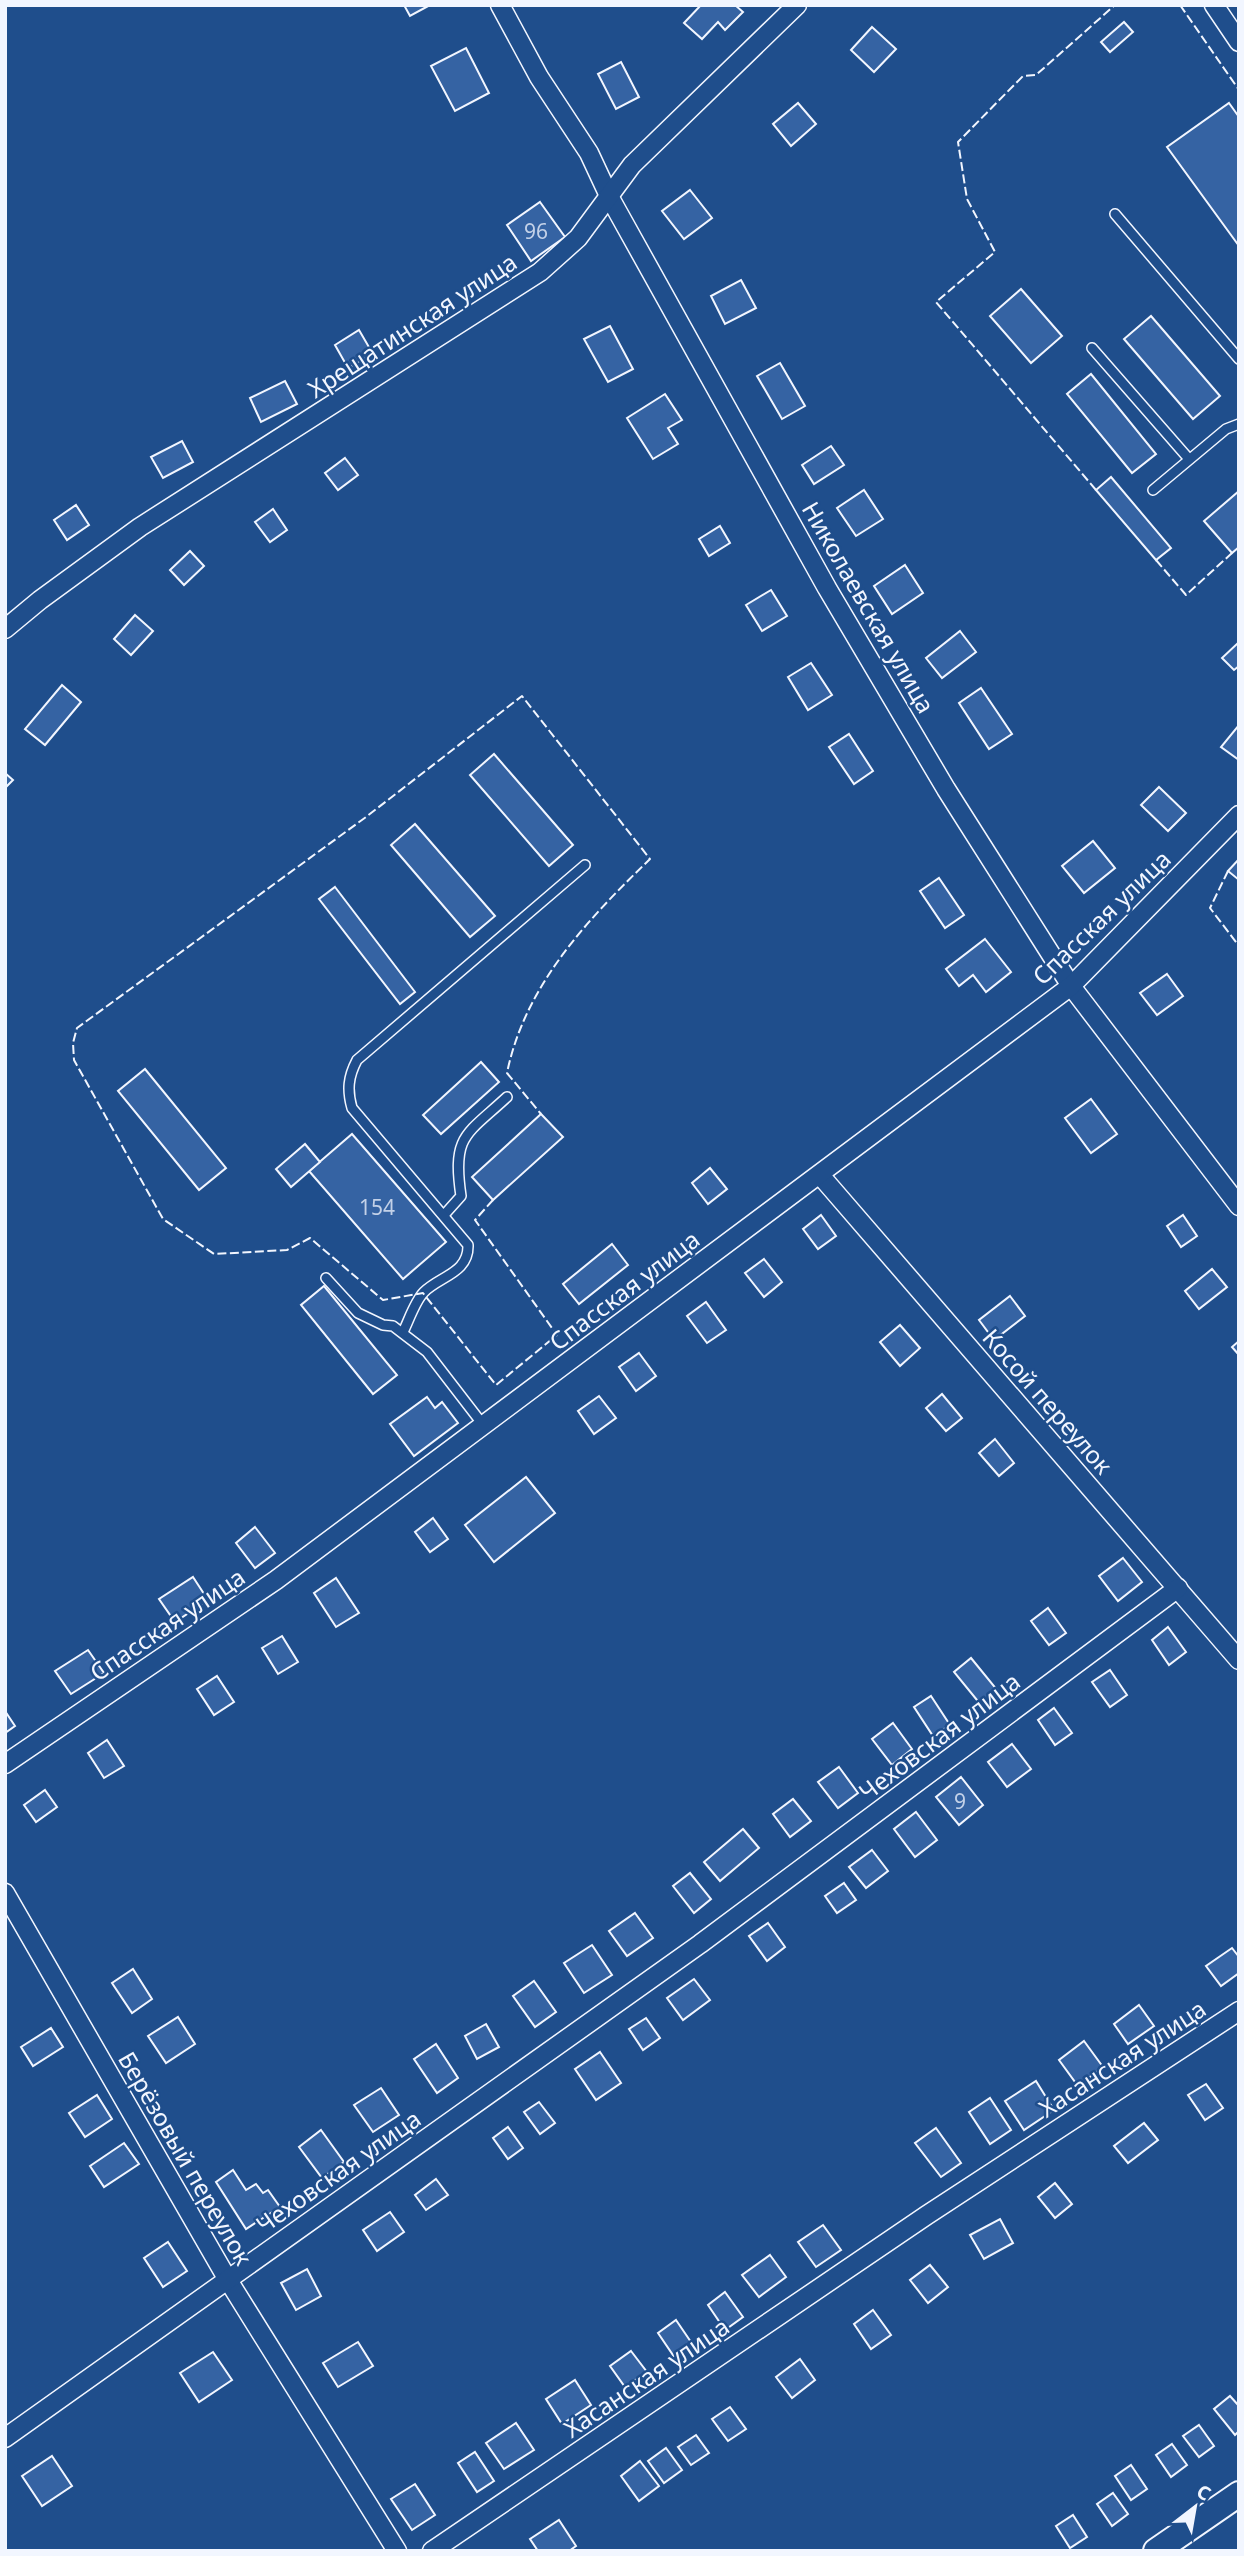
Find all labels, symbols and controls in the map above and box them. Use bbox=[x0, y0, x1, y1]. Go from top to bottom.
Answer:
house number: 96 bbox=[524, 217, 548, 245]
street label: Хрещатинская улица bbox=[301, 245, 523, 405]
street label: Николаевская улица bbox=[795, 495, 943, 719]
street label: Спасская улица bbox=[1025, 842, 1177, 992]
house number: 154 bbox=[359, 1193, 395, 1221]
street label: Спасская улица bbox=[542, 1223, 706, 1357]
street label: Косой переулок bbox=[976, 1321, 1121, 1481]
street label: Спасская улица bbox=[83, 1560, 251, 1688]
street label: Чеховская улица bbox=[852, 1664, 1026, 1808]
house number: 9 bbox=[954, 1787, 966, 1815]
street label: Хасанская улица bbox=[1032, 1992, 1212, 2124]
street label: Берёзовый переулок bbox=[111, 2045, 261, 2271]
street label: Чеховская улица bbox=[249, 2102, 427, 2240]
street label: Хасанская улица bbox=[557, 2309, 735, 2445]
north arrow bbox=[1160, 2472, 1230, 2542]
text: С bbox=[1192, 2478, 1216, 2507]

